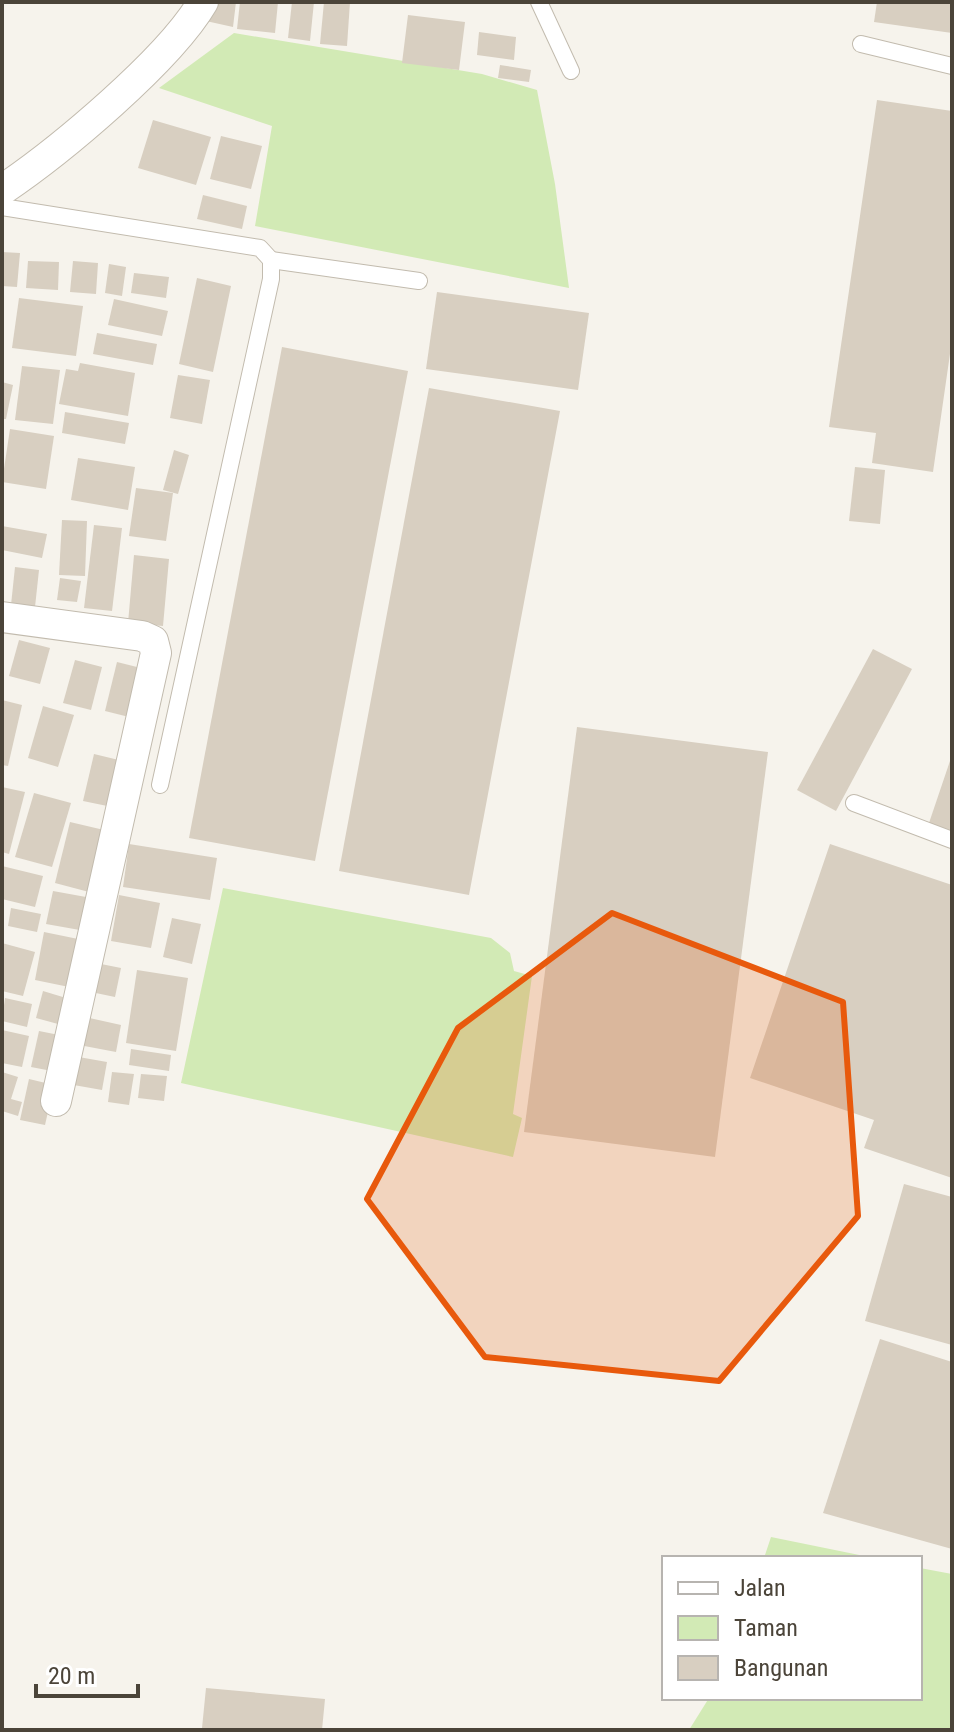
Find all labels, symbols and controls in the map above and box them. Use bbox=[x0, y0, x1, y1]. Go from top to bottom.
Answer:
legend bbox=[662, 1556, 922, 1700]
text: Jalan bbox=[734, 1574, 786, 1602]
text: Taman bbox=[734, 1614, 798, 1642]
scale bar bbox=[36, 1648, 138, 1698]
text: Bangunan bbox=[734, 1654, 828, 1682]
text: 20 m bbox=[48, 1662, 95, 1690]

